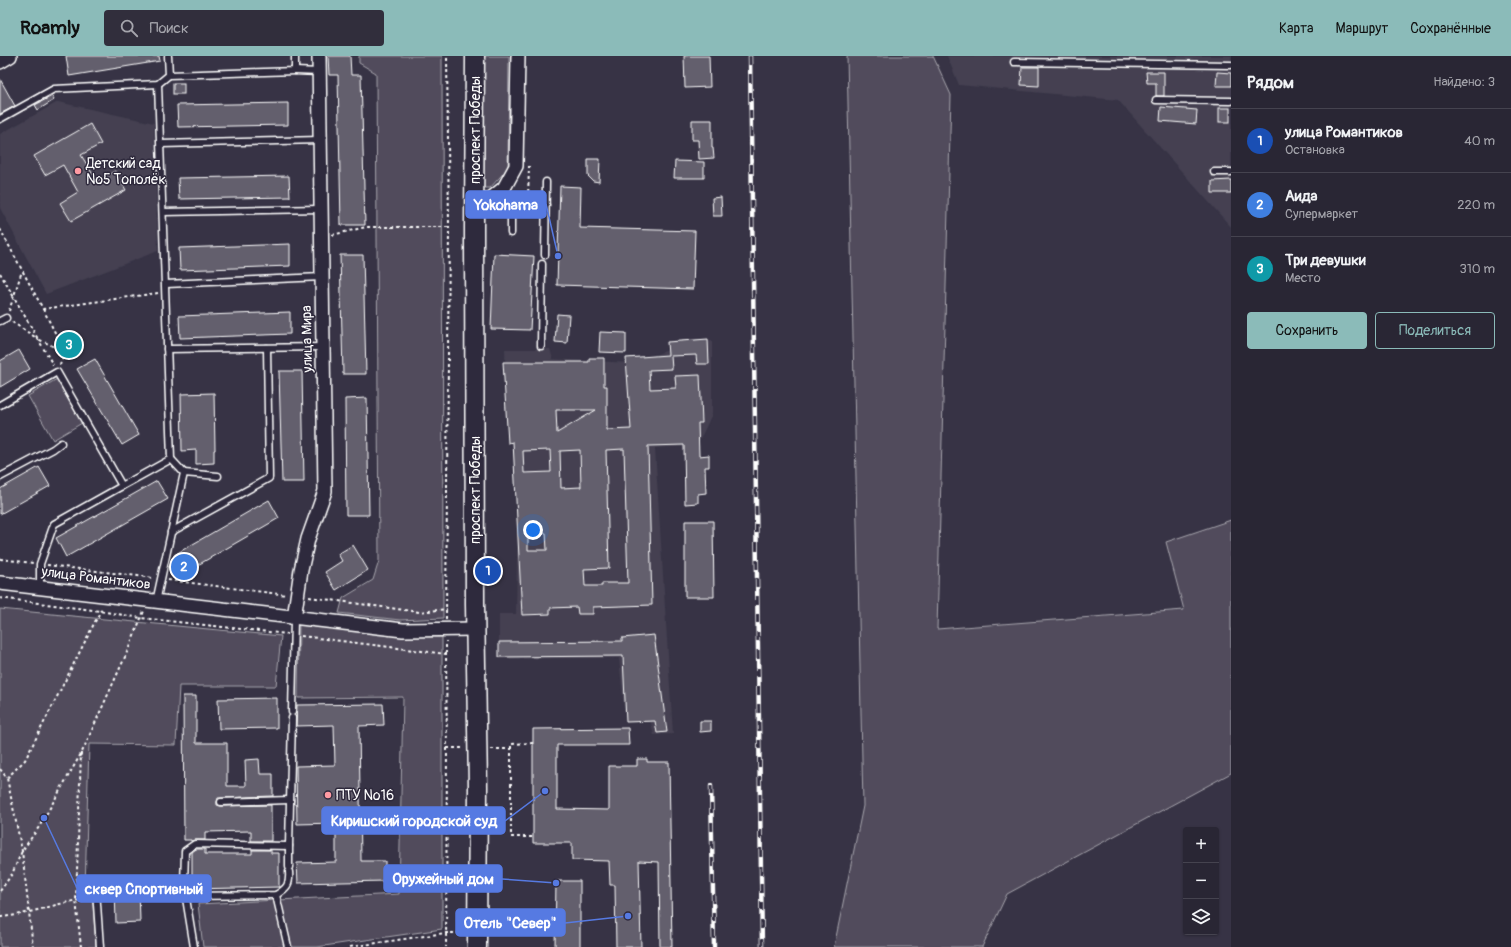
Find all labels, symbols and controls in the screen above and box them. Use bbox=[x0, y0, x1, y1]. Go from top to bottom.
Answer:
search box bbox=[104, 10, 384, 46]
text: Roamly bbox=[20, 16, 80, 40]
icon: search bbox=[118, 17, 140, 39]
text: Поиск bbox=[150, 19, 189, 38]
text: Карта bbox=[1279, 20, 1314, 37]
text: Маршрут bbox=[1336, 20, 1388, 37]
text: Сохранённые bbox=[1410, 20, 1491, 37]
text: Рядом bbox=[1247, 72, 1294, 93]
text: Найдено: 3 bbox=[1433, 74, 1495, 90]
street label: проспект Победы bbox=[467, 76, 484, 184]
text: улица Романтиков bbox=[1285, 123, 1403, 142]
text: 1 bbox=[1257, 133, 1263, 149]
text: 40 m bbox=[1464, 133, 1495, 149]
text: Остановка bbox=[1285, 142, 1345, 158]
place label: Детский сад №5 Тополёк bbox=[85, 155, 166, 188]
marker: Детский сад №5 Тополёк bbox=[73, 166, 83, 176]
text: Аида bbox=[1285, 187, 1317, 206]
callout: Yokohama bbox=[466, 191, 546, 218]
text: Yokohama bbox=[473, 196, 538, 215]
text: 2 bbox=[1256, 197, 1264, 213]
text: 220 m bbox=[1457, 197, 1495, 213]
text: Супермаркет bbox=[1285, 206, 1358, 222]
text: Три девушки bbox=[1285, 251, 1366, 270]
text: 3 bbox=[1256, 261, 1264, 277]
text: 310 m bbox=[1459, 261, 1495, 277]
text: Место bbox=[1285, 270, 1321, 286]
street label: улица Мира bbox=[298, 305, 316, 374]
button: Сохранить bbox=[1247, 312, 1367, 349]
button: Поделиться bbox=[1375, 312, 1495, 349]
pin: 3 bbox=[56, 330, 82, 360]
street label: проспект Победы bbox=[467, 436, 484, 544]
your location bbox=[523, 520, 543, 540]
pin: 2 bbox=[171, 552, 197, 582]
pin: 1 bbox=[475, 556, 501, 586]
street label: улица Романтиков bbox=[39, 563, 152, 593]
place label: ПТУ №16 bbox=[336, 787, 394, 804]
marker: ПТУ №16 bbox=[323, 790, 333, 800]
callout: Киришский городской суд bbox=[322, 807, 505, 834]
text: Киришский городской суд bbox=[331, 812, 498, 831]
map controls bbox=[1183, 827, 1219, 935]
button: + bbox=[1183, 827, 1219, 863]
button: − bbox=[1183, 863, 1219, 899]
callout: Оружейный дом bbox=[384, 865, 502, 892]
text: Оружейный дом bbox=[392, 870, 494, 889]
callout: сквер Спортивный bbox=[77, 875, 211, 902]
text: сквер Спортивный bbox=[84, 880, 203, 899]
button: layers bbox=[1183, 899, 1219, 935]
callout: Отель "Север" bbox=[456, 909, 565, 936]
text: Отель "Север" bbox=[463, 914, 557, 933]

